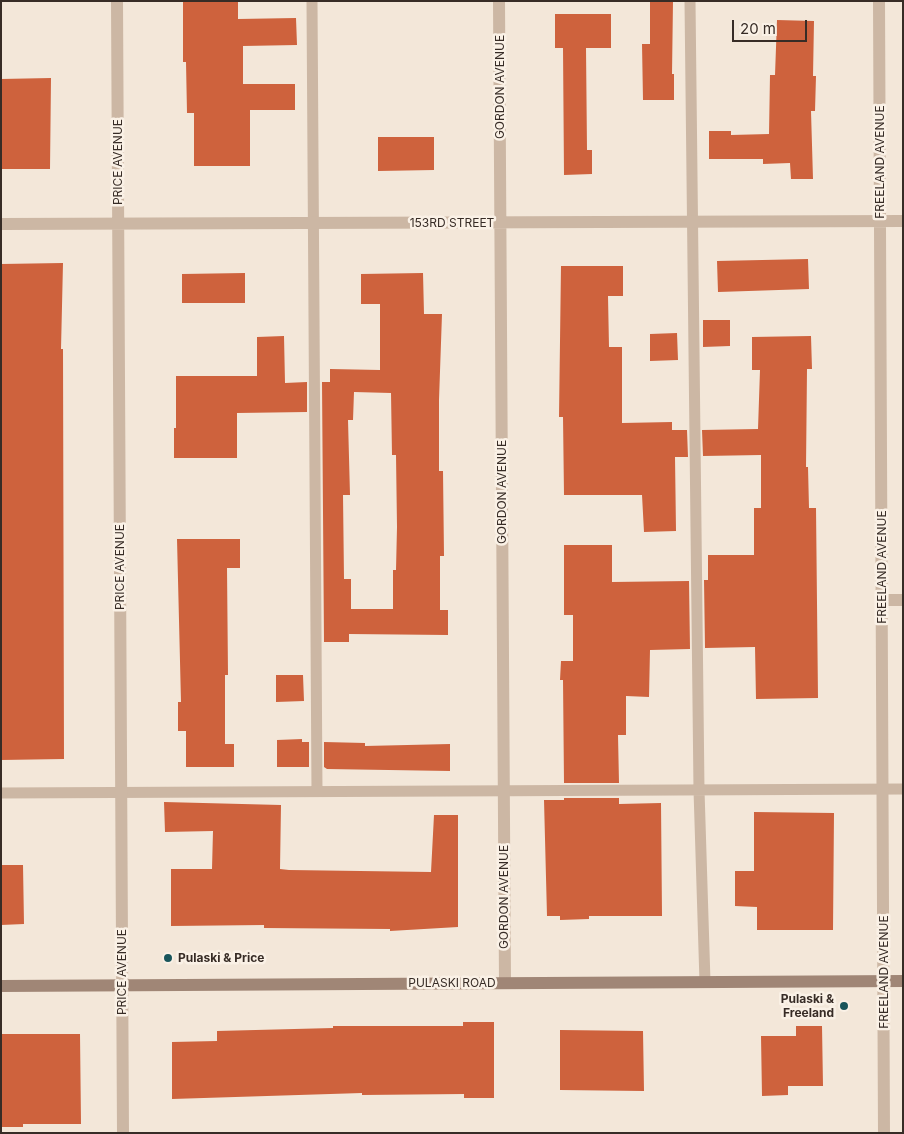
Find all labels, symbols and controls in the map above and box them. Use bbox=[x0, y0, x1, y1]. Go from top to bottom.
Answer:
scale bar bbox=[734, 10, 809, 42]
text: 20 m bbox=[740, 19, 776, 38]
street label: GORDON AVENUE bbox=[493, 35, 507, 139]
street label: FREELAND AVENUE bbox=[873, 105, 887, 219]
street label: PRICE AVENUE bbox=[111, 119, 125, 205]
street label: 153RD STREET bbox=[410, 216, 494, 230]
street label: GORDON AVENUE bbox=[495, 440, 509, 544]
street label: FREELAND AVENUE bbox=[875, 510, 889, 624]
street label: PRICE AVENUE bbox=[113, 524, 127, 610]
street label: GORDON AVENUE bbox=[497, 845, 511, 949]
street label: FREELAND AVENUE bbox=[877, 915, 891, 1029]
street label: PRICE AVENUE bbox=[115, 929, 129, 1015]
place label: Pulaski & Price bbox=[178, 951, 264, 965]
marker: Pulaski & Price bbox=[162, 952, 174, 964]
street label: PULASKI ROAD bbox=[408, 976, 496, 990]
place label: Pulaski & Freeland bbox=[781, 992, 834, 1020]
marker: Pulaski & Freeland bbox=[838, 1000, 850, 1012]

